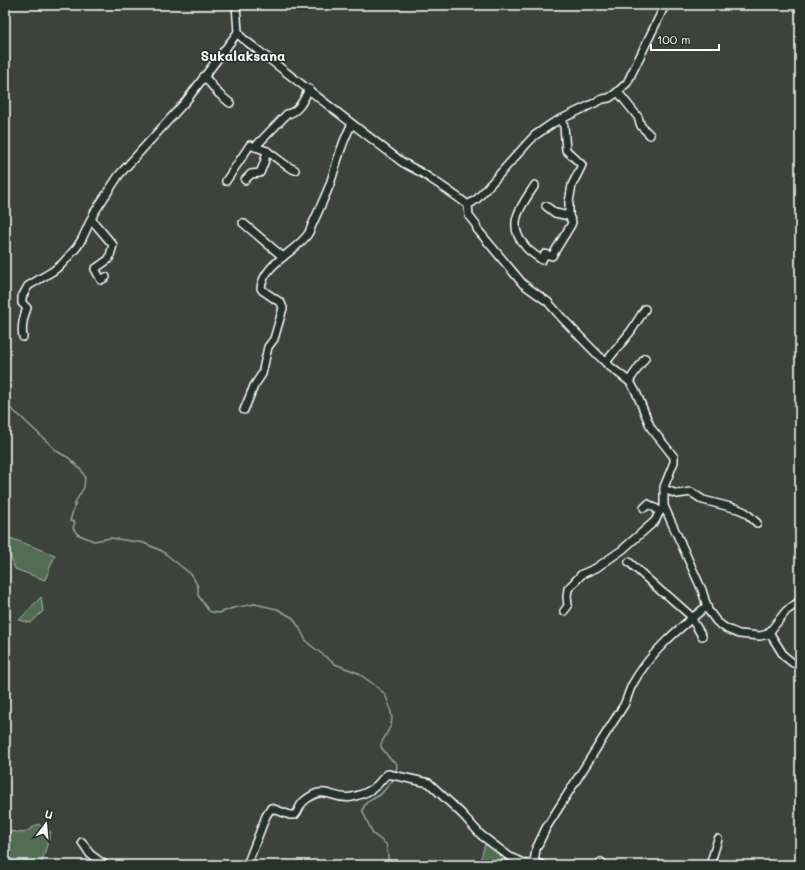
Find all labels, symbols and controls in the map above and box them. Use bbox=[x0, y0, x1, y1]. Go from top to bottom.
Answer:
scale bar bbox=[651, 26, 719, 52]
text: 100 m bbox=[657, 31, 691, 47]
district label: Sukalaksana bbox=[200, 46, 286, 65]
north arrow bbox=[26, 804, 66, 844]
text: U bbox=[43, 806, 55, 822]

